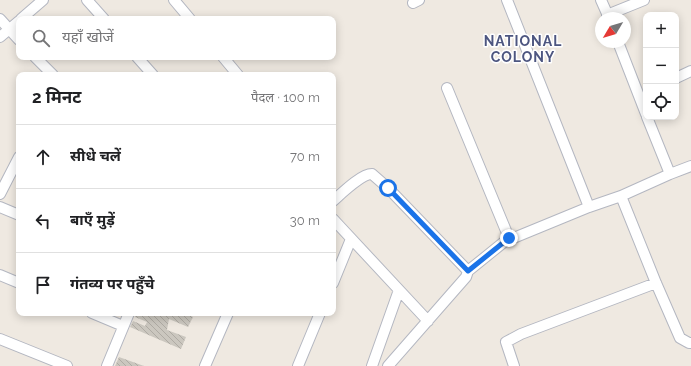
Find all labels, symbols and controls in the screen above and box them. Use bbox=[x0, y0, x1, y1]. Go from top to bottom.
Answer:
north arrow bbox=[595, 12, 631, 48]
map controls bbox=[643, 12, 679, 120]
button: + bbox=[643, 12, 679, 48]
search box bbox=[16, 16, 336, 60]
icon: search bbox=[30, 27, 52, 49]
text: यहाँ खोजें bbox=[62, 28, 114, 46]
district label: NATIONAL COLONY bbox=[484, 33, 562, 65]
button: − bbox=[643, 48, 679, 84]
button: locate bbox=[643, 84, 679, 120]
text: 2 मिनट bbox=[32, 87, 81, 107]
text: पैदल · 100 m bbox=[251, 90, 320, 105]
icon: ahead bbox=[32, 146, 54, 168]
text: सीधे चलें bbox=[70, 147, 121, 165]
text: 70 m bbox=[290, 149, 320, 164]
route start bbox=[379, 179, 397, 197]
icon: left bbox=[32, 210, 54, 232]
text: बाएँ मुड़ें bbox=[70, 211, 115, 229]
text: 30 m bbox=[290, 213, 320, 228]
route end bbox=[500, 229, 518, 247]
icon: arrive bbox=[32, 274, 54, 296]
text: गंतव्य पर पहुँचे bbox=[70, 275, 154, 293]

